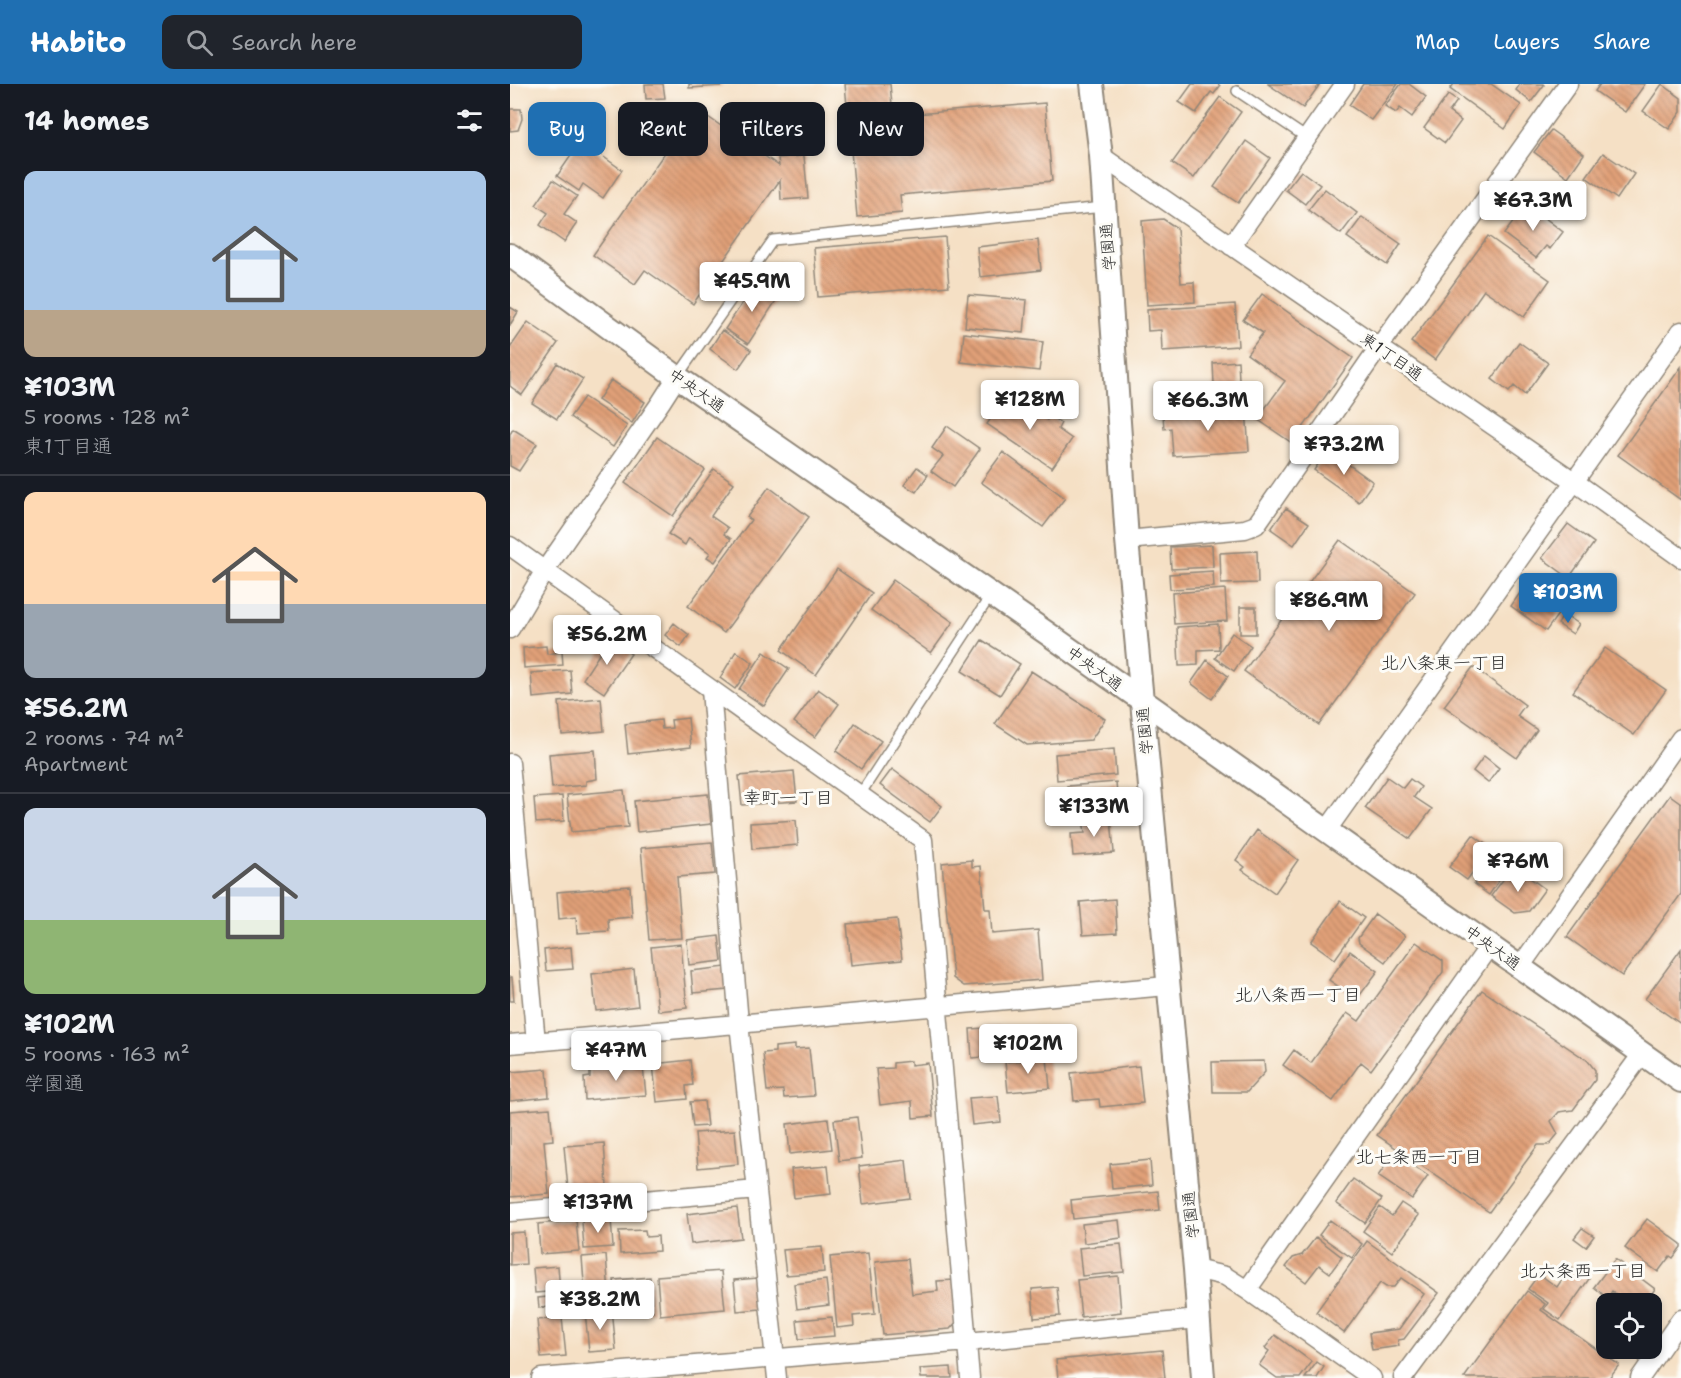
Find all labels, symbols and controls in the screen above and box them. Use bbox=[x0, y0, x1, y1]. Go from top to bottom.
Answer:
search box bbox=[162, 15, 582, 69]
text: Habito bbox=[30, 23, 126, 61]
icon: search bbox=[183, 26, 216, 59]
text: Search here bbox=[231, 28, 357, 57]
text: Map bbox=[1415, 28, 1460, 56]
text: Layers bbox=[1493, 28, 1560, 56]
text: Share bbox=[1593, 28, 1651, 56]
chip: Buy bbox=[528, 102, 606, 156]
chip: Rent bbox=[618, 102, 708, 156]
chip: Filters bbox=[720, 102, 825, 156]
chip: New bbox=[837, 102, 924, 156]
text: 14 homes bbox=[24, 103, 150, 138]
icon: filters bbox=[453, 104, 486, 137]
pin: ¥67.3M bbox=[1484, 181, 1582, 232]
text: ¥67.3M bbox=[1493, 187, 1573, 213]
icon: home bbox=[201, 210, 309, 318]
street label: 学園通 bbox=[1095, 222, 1120, 272]
pin: ¥45.9M bbox=[703, 262, 801, 313]
text: ¥45.9M bbox=[714, 268, 790, 294]
street label: 東1丁目通 bbox=[1357, 328, 1427, 385]
street label: 中央大通 bbox=[664, 363, 729, 417]
text: ¥103M bbox=[24, 369, 115, 404]
pin: ¥128M bbox=[988, 380, 1072, 431]
pin: ¥66.3M bbox=[1159, 381, 1257, 432]
text: ¥128M bbox=[995, 386, 1065, 412]
text: ¥66.3M bbox=[1167, 387, 1249, 413]
text: 5 rooms · 128 m² bbox=[24, 404, 190, 430]
pin: ¥73.2M bbox=[1295, 425, 1393, 476]
text: ¥73.2M bbox=[1304, 431, 1384, 457]
text: 東1丁目通 bbox=[24, 433, 112, 459]
icon: home bbox=[201, 531, 309, 639]
pin: ¥103M bbox=[1526, 573, 1610, 624]
text: ¥103M bbox=[1533, 579, 1603, 605]
pin: ¥86.9M bbox=[1280, 581, 1378, 632]
text: ¥86.9M bbox=[1289, 587, 1369, 613]
pin: ¥56.2M bbox=[558, 615, 656, 666]
text: ¥56.2M bbox=[567, 621, 647, 647]
street label: 中央大通 bbox=[1063, 641, 1127, 696]
district label: 北八条東一丁目 bbox=[1381, 651, 1507, 675]
text: ¥56.2M bbox=[24, 690, 128, 725]
street label: 学園通 bbox=[1132, 706, 1157, 756]
text: 2 rooms · 74 m² bbox=[24, 725, 184, 751]
text: Apartment bbox=[24, 751, 128, 777]
district label: 幸町一丁目 bbox=[743, 786, 833, 810]
pin: ¥133M bbox=[1052, 787, 1136, 838]
text: ¥133M bbox=[1059, 793, 1129, 819]
pin: ¥76M bbox=[1482, 842, 1554, 893]
icon: home bbox=[201, 847, 309, 955]
text: ¥76M bbox=[1487, 848, 1549, 874]
street label: 中央大通 bbox=[1461, 920, 1525, 975]
district label: 北八条西一丁目 bbox=[1235, 983, 1361, 1007]
text: ¥102M bbox=[24, 1006, 115, 1041]
pin: ¥102M bbox=[986, 1024, 1070, 1075]
text: ¥102M bbox=[993, 1030, 1063, 1056]
pin: ¥47M bbox=[580, 1031, 652, 1082]
text: ¥47M bbox=[585, 1037, 647, 1063]
text: 5 rooms · 163 m² bbox=[24, 1041, 190, 1067]
text: 学園通 bbox=[24, 1070, 84, 1096]
district label: 北七条西一丁目 bbox=[1356, 1145, 1482, 1169]
pin: ¥137M bbox=[556, 1183, 640, 1234]
text: ¥137M bbox=[563, 1189, 633, 1215]
street label: 学園通 bbox=[1178, 1190, 1203, 1240]
district label: 北六条西一丁目 bbox=[1520, 1259, 1646, 1283]
pin: ¥38.2M bbox=[551, 1280, 649, 1331]
text: ¥38.2M bbox=[559, 1286, 641, 1312]
map controls bbox=[1596, 1293, 1662, 1359]
button: locate bbox=[1596, 1293, 1662, 1359]

